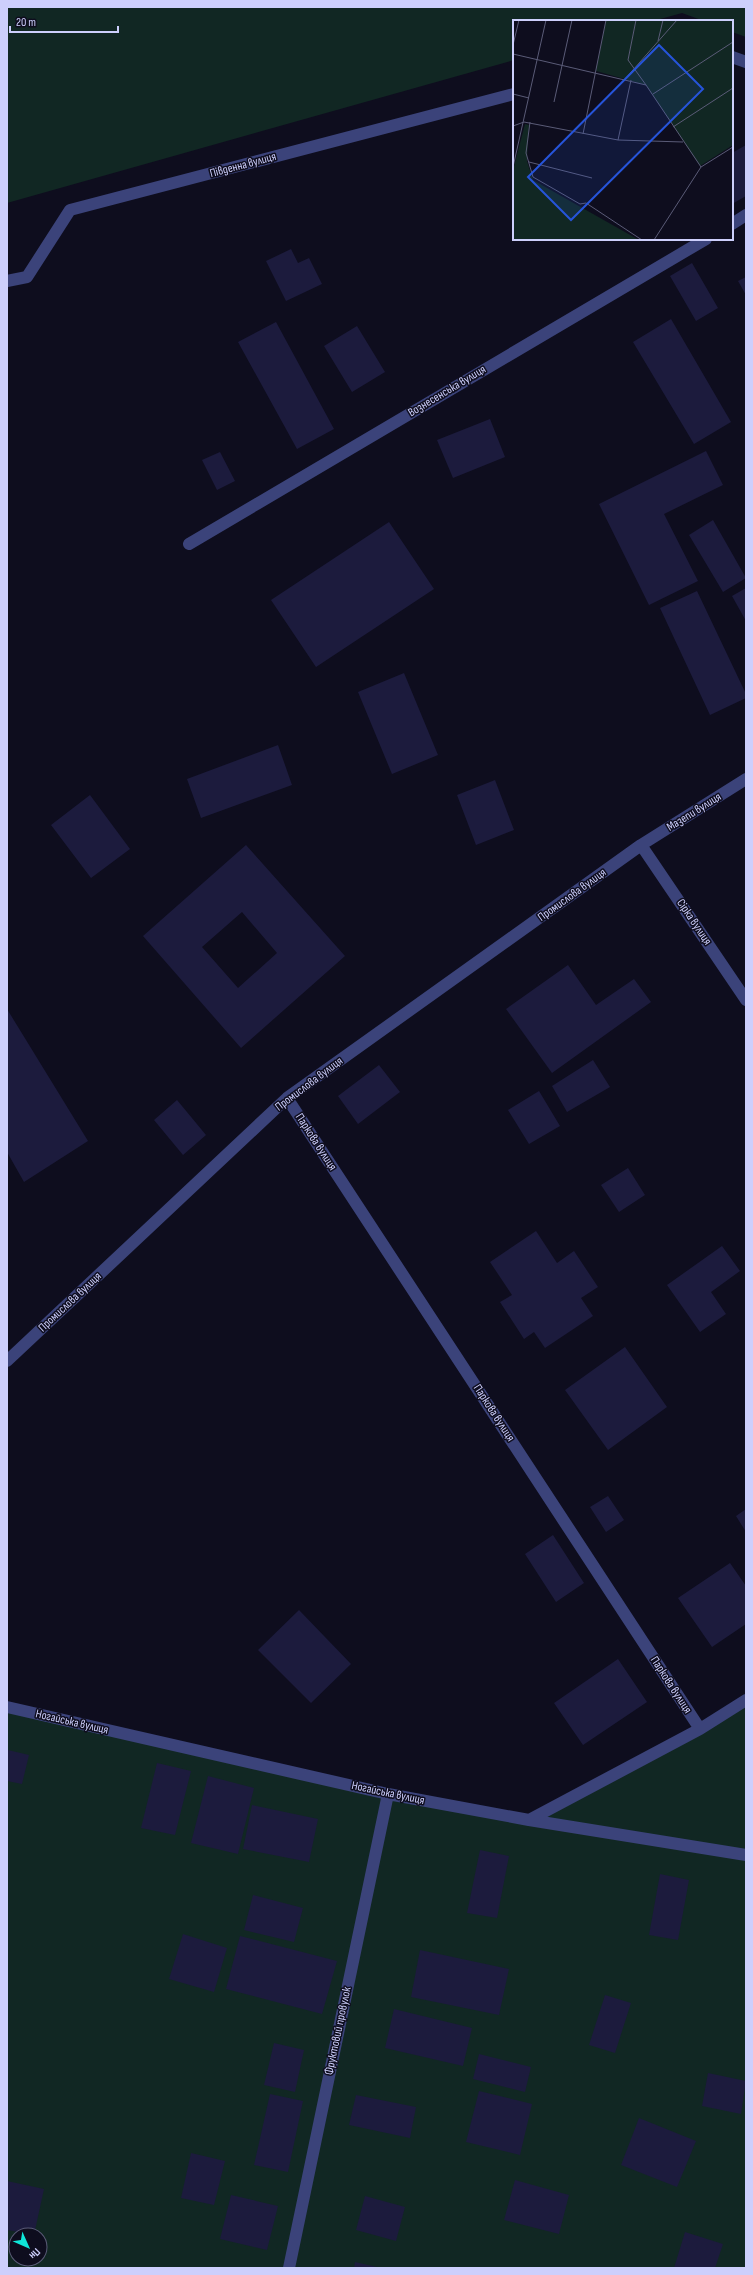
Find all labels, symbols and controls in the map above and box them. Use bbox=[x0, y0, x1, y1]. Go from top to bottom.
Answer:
scale bar bbox=[10, 8, 118, 34]
text: 20 m bbox=[16, 15, 36, 30]
inset map bbox=[513, 20, 733, 240]
street label: Південна вулиця bbox=[208, 149, 278, 181]
street label: Вознесенська вулиця bbox=[405, 362, 489, 420]
street label: Мазепи вулиця bbox=[664, 789, 724, 835]
street label: Промислова вулиця bbox=[535, 865, 609, 925]
street label: Сірка вулиця bbox=[673, 896, 715, 948]
street label: Промислова вулиця bbox=[272, 1053, 346, 1114]
street label: Паркова вулиця bbox=[292, 1111, 340, 1174]
street label: Промислова вулиця bbox=[35, 1269, 105, 1335]
street label: Паркова вулиця bbox=[470, 1382, 518, 1445]
street label: Паркова вулиця bbox=[647, 1654, 695, 1717]
street label: Ногайська вулиця bbox=[34, 1706, 110, 1738]
street label: Ногайська вулиця bbox=[350, 1778, 426, 1808]
street label: Фруктовий провулок bbox=[321, 1985, 355, 2076]
north arrow bbox=[8, 2227, 48, 2267]
text: Пн bbox=[26, 2245, 43, 2262]

